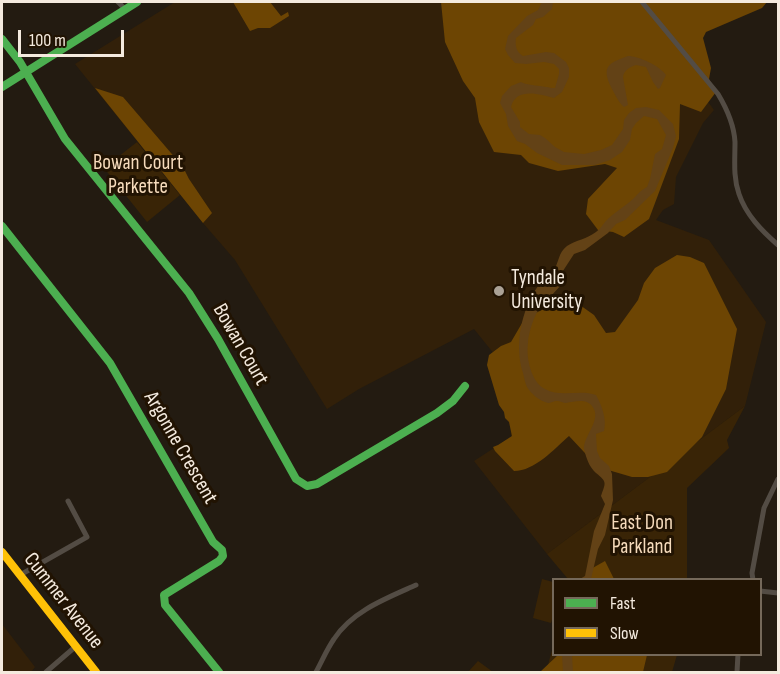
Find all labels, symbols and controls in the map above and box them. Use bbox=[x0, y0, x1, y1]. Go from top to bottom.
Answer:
scale bar bbox=[21, 18, 128, 56]
text: 100 m bbox=[29, 30, 66, 51]
park label: Bowan Court Parkette bbox=[93, 151, 183, 201]
place label: Tyndale University bbox=[511, 266, 582, 316]
marker: Tyndale University bbox=[492, 284, 506, 298]
street label: Bowan Court bbox=[207, 300, 273, 390]
street label: Argonne Crescent bbox=[138, 387, 222, 509]
park label: East Don Parkland bbox=[611, 511, 673, 561]
street label: Cummer Avenue bbox=[18, 548, 108, 654]
legend bbox=[552, 578, 762, 656]
text: Fast bbox=[610, 593, 635, 614]
text: Slow bbox=[610, 623, 639, 644]

